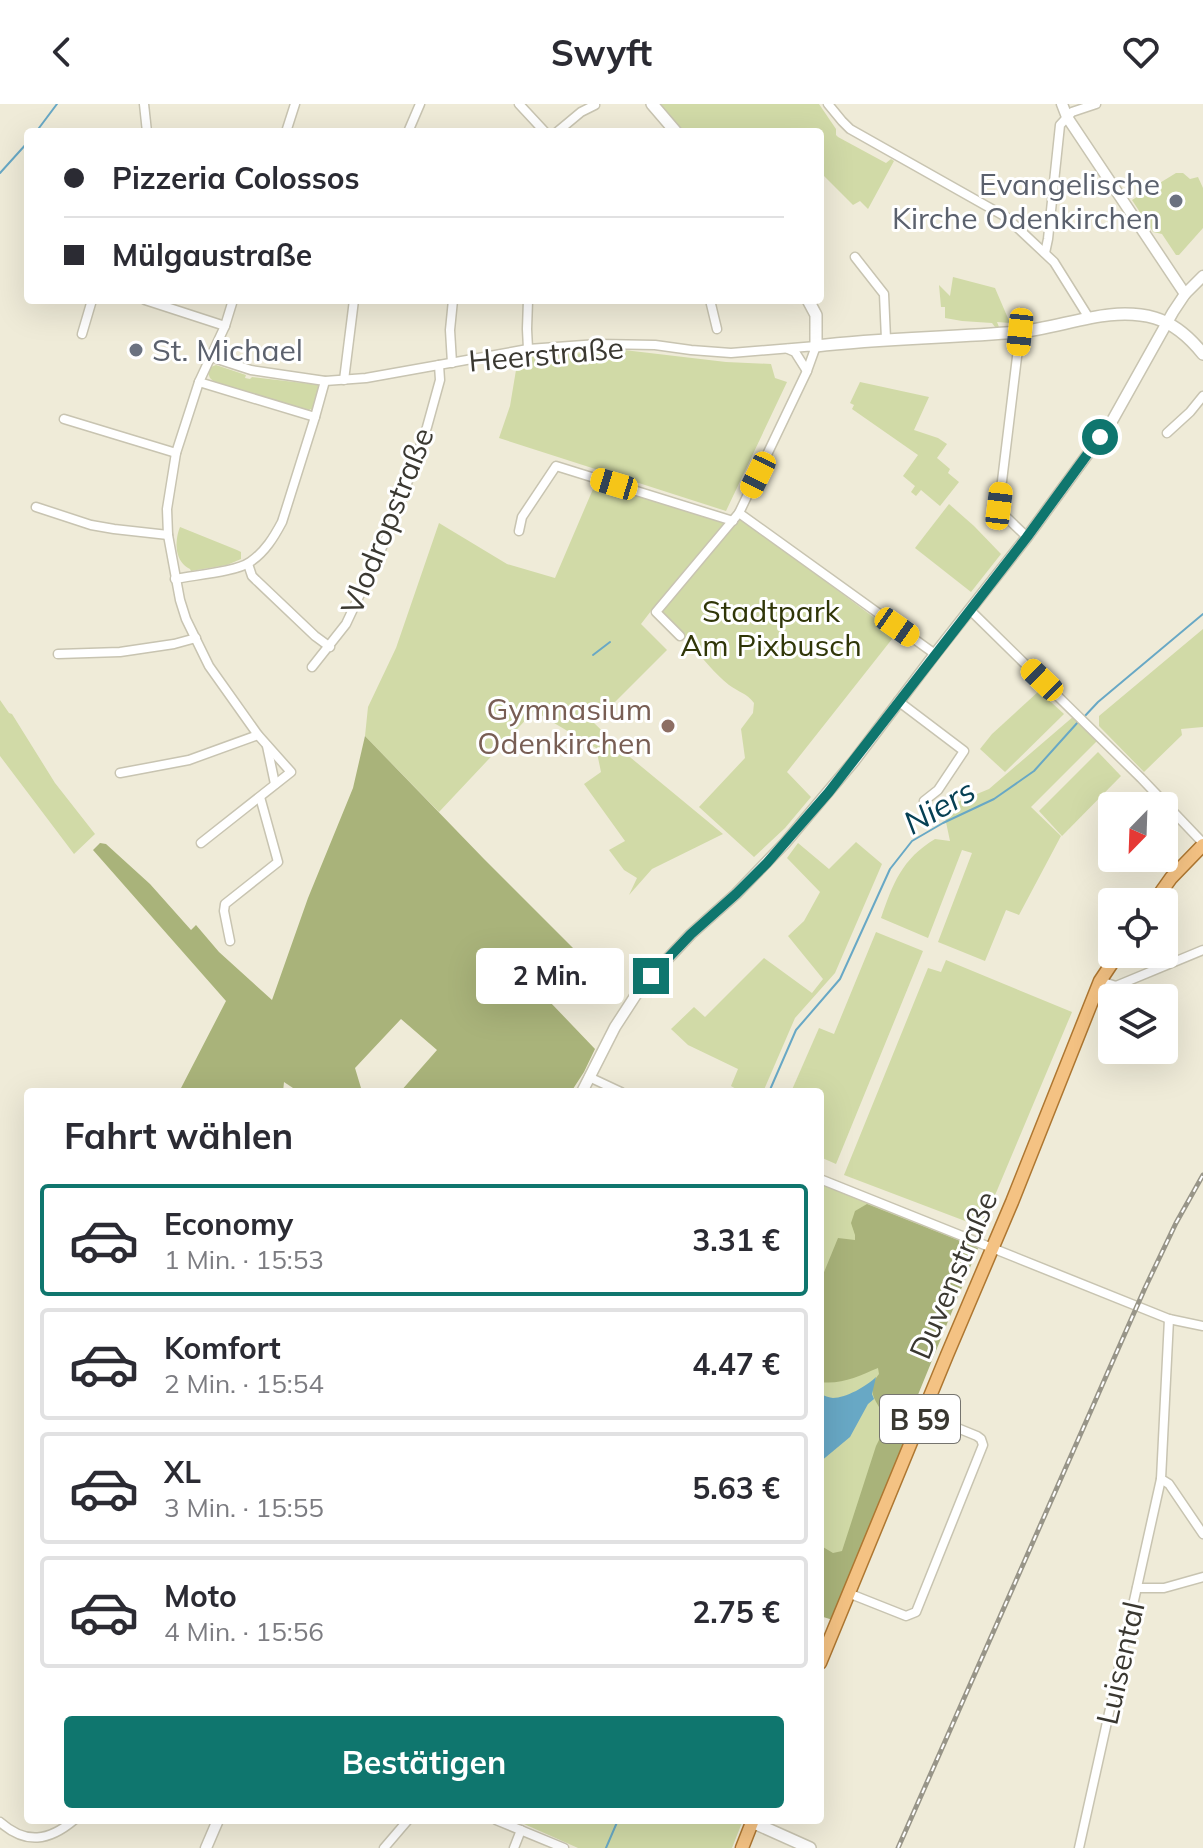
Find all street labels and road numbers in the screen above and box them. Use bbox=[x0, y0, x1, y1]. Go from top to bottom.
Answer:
street label: Heerstraße bbox=[467, 328, 625, 380]
street label: Vlodropstraße bbox=[332, 422, 442, 620]
street label: Duvenstraße bbox=[901, 1185, 1005, 1365]
road number: B 59 bbox=[880, 1395, 960, 1443]
street label: Luisental bbox=[1087, 1598, 1153, 1728]

